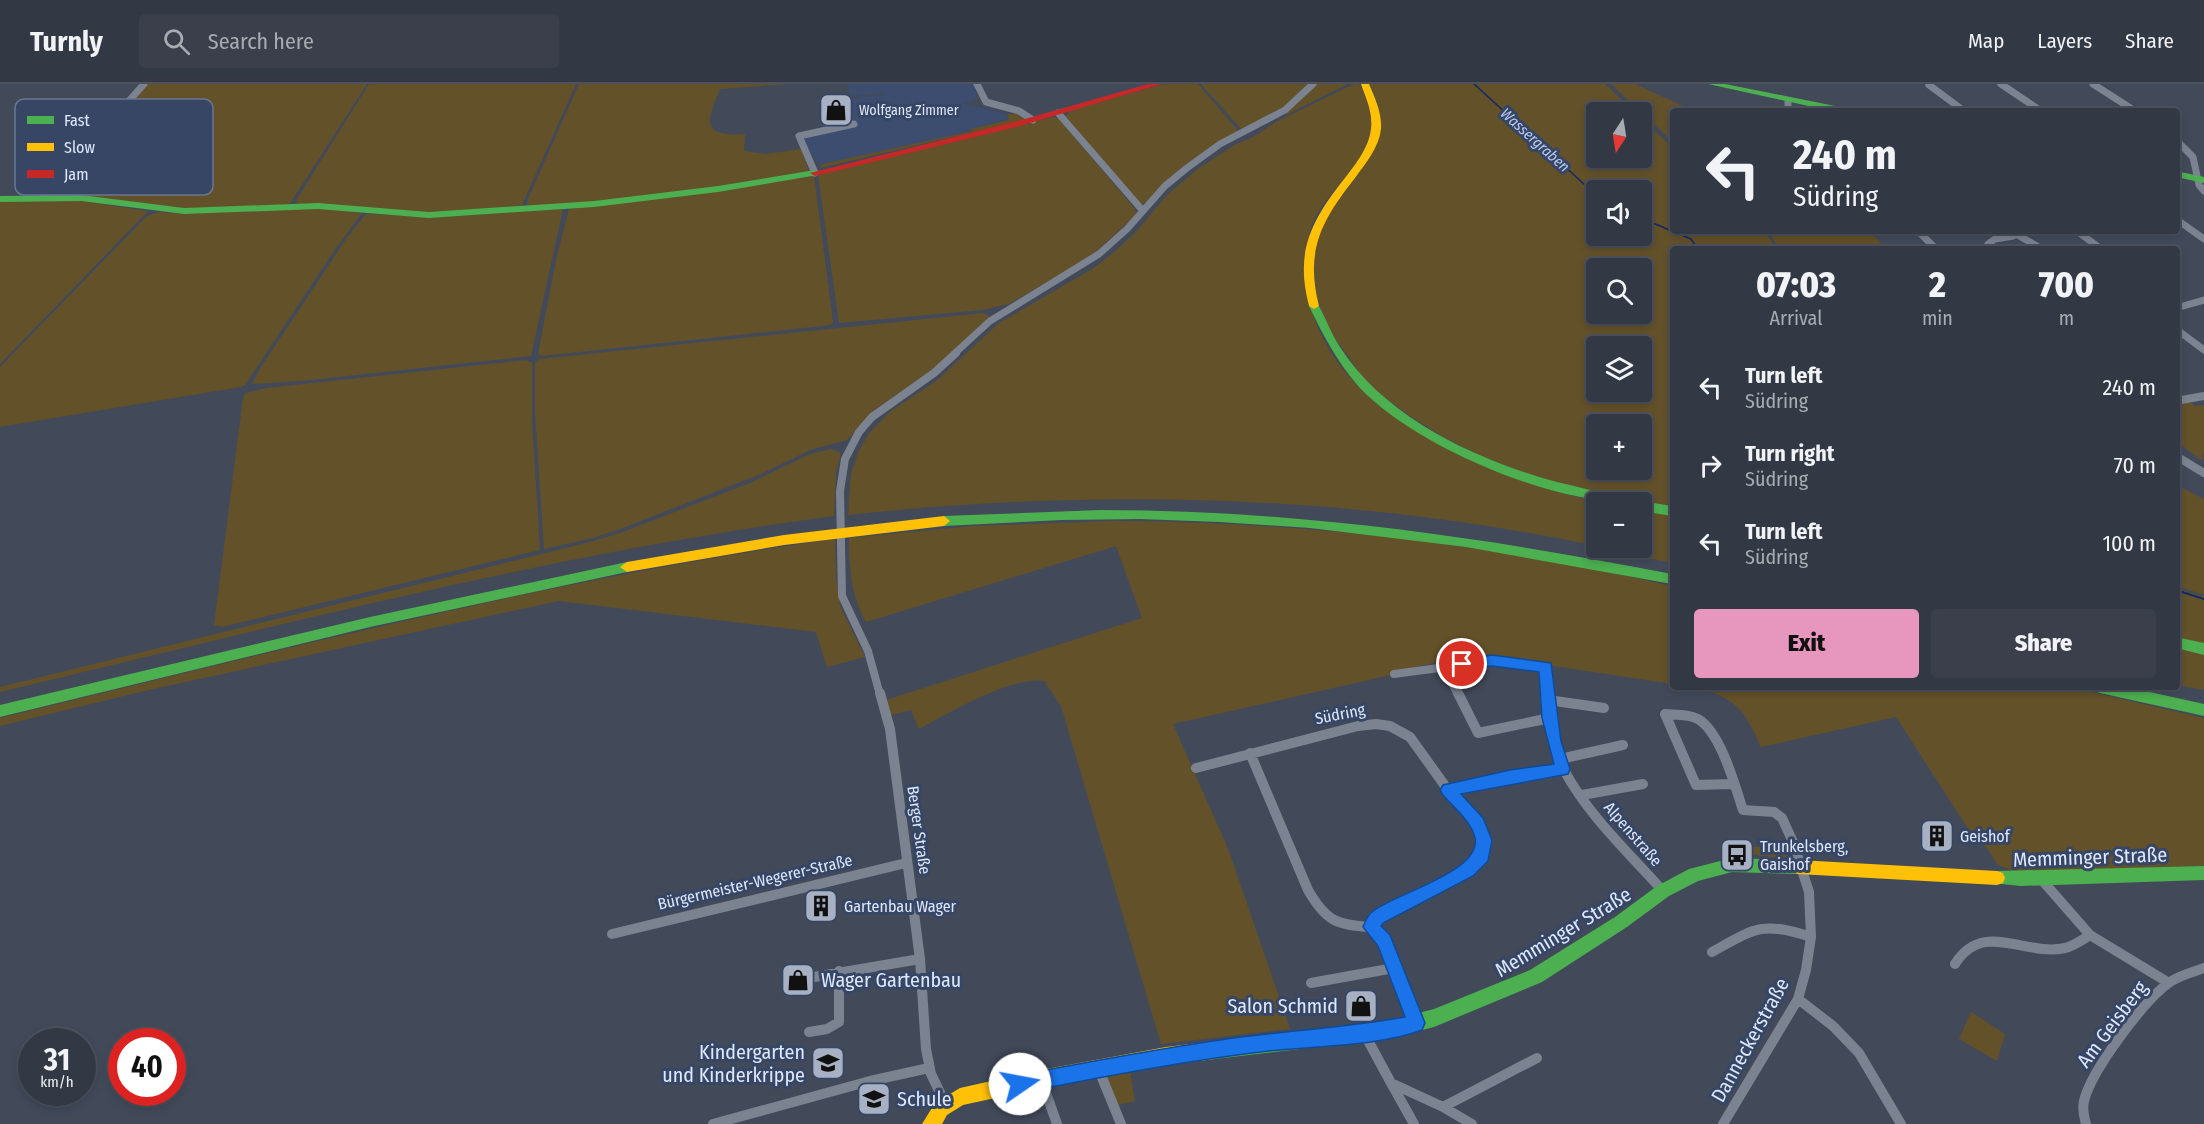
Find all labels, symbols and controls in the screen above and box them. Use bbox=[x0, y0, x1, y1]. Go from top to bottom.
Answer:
search box bbox=[139, 14, 559, 68]
text: Turnly bbox=[30, 25, 103, 58]
icon: search bbox=[160, 25, 193, 58]
text: Search here bbox=[208, 28, 314, 55]
text: Map bbox=[1968, 28, 2004, 54]
text: Layers bbox=[2037, 28, 2092, 54]
text: Share bbox=[2125, 28, 2174, 54]
shop icon: Wolfgang Zimmer bbox=[818, 92, 854, 128]
legend bbox=[15, 99, 213, 195]
place label: Wolfgang Zimmer bbox=[859, 102, 959, 119]
north arrow bbox=[1586, 102, 1652, 168]
map controls bbox=[1586, 102, 1652, 558]
water label: Wassergraben bbox=[1497, 104, 1573, 176]
text: Fast bbox=[64, 111, 91, 130]
text: 240 m bbox=[1793, 130, 1897, 180]
icon: left bbox=[1694, 132, 1772, 210]
text: Slow bbox=[64, 138, 95, 157]
text: Jam bbox=[64, 165, 89, 184]
button: sound bbox=[1586, 180, 1652, 246]
text: Südring bbox=[1793, 181, 1878, 213]
button: search bbox=[1586, 258, 1652, 324]
text: 07:03 bbox=[1756, 263, 1836, 307]
text: 2 bbox=[1929, 263, 1946, 307]
text: 700 bbox=[2039, 263, 2094, 307]
text: Arrival bbox=[1769, 306, 1822, 330]
text: min bbox=[1922, 306, 1953, 330]
text: m bbox=[2059, 306, 2074, 330]
button: layers bbox=[1586, 336, 1652, 402]
text: Turn left bbox=[1745, 362, 1823, 389]
icon: left bbox=[1694, 371, 1727, 404]
text: 240 m bbox=[2103, 374, 2156, 401]
text: Südring bbox=[1745, 389, 1808, 413]
button: + bbox=[1586, 414, 1652, 480]
text: Turn right bbox=[1745, 440, 1834, 467]
icon: right bbox=[1694, 449, 1727, 482]
text: 70 m bbox=[2114, 452, 2156, 479]
text: Südring bbox=[1745, 467, 1808, 491]
button: − bbox=[1586, 492, 1652, 558]
text: Turn left bbox=[1745, 518, 1823, 545]
icon: left bbox=[1694, 527, 1727, 560]
text: 100 m bbox=[2102, 530, 2156, 557]
text: Südring bbox=[1745, 545, 1808, 569]
button: Exit bbox=[1694, 609, 1919, 678]
button: Share bbox=[1931, 609, 2156, 678]
pin bbox=[1436, 638, 1487, 689]
icon: arrive bbox=[1445, 647, 1478, 680]
street label: Südring bbox=[1313, 700, 1367, 728]
street label: Berger Straße bbox=[903, 785, 935, 876]
street label: Alpenstraße bbox=[1600, 798, 1666, 870]
building icon: Geishof bbox=[1919, 818, 1955, 854]
place label: Geishof bbox=[1960, 827, 2011, 846]
bus stop icon: Trunkelsberg, Gaishof bbox=[1719, 837, 1755, 873]
place label: Trunkelsberg, Gaishof bbox=[1760, 837, 1848, 874]
street label: Memminger Straße bbox=[2012, 842, 2168, 872]
street label: Bürgermeister-Wegerer-Straße bbox=[656, 850, 854, 914]
street label: Memminger Straße bbox=[1491, 882, 1635, 982]
building icon: Gartenbau Wager bbox=[803, 888, 839, 924]
place label: Gartenbau Wager bbox=[844, 897, 957, 916]
shop icon: Wager Gartenbau bbox=[780, 962, 816, 998]
place label: Wager Gartenbau bbox=[821, 968, 961, 992]
street label: Danneckerstraße bbox=[1706, 974, 1794, 1106]
street label: Am Geisberg bbox=[2072, 976, 2153, 1072]
shop icon: Salon Schmid bbox=[1343, 988, 1379, 1024]
place label: Salon Schmid bbox=[1227, 994, 1338, 1018]
speed limit sign: 40 bbox=[108, 1028, 186, 1106]
place label: Kindergarten und Kinderkrippe bbox=[662, 1040, 805, 1087]
text: 31 bbox=[44, 1042, 70, 1078]
school or university icon: Kindergarten und Kinderkrippe bbox=[810, 1045, 846, 1081]
position arrow bbox=[988, 1052, 1052, 1116]
text: km/h bbox=[40, 1073, 74, 1091]
school or university icon: Schule bbox=[856, 1081, 892, 1117]
place label: Schule bbox=[897, 1087, 952, 1111]

